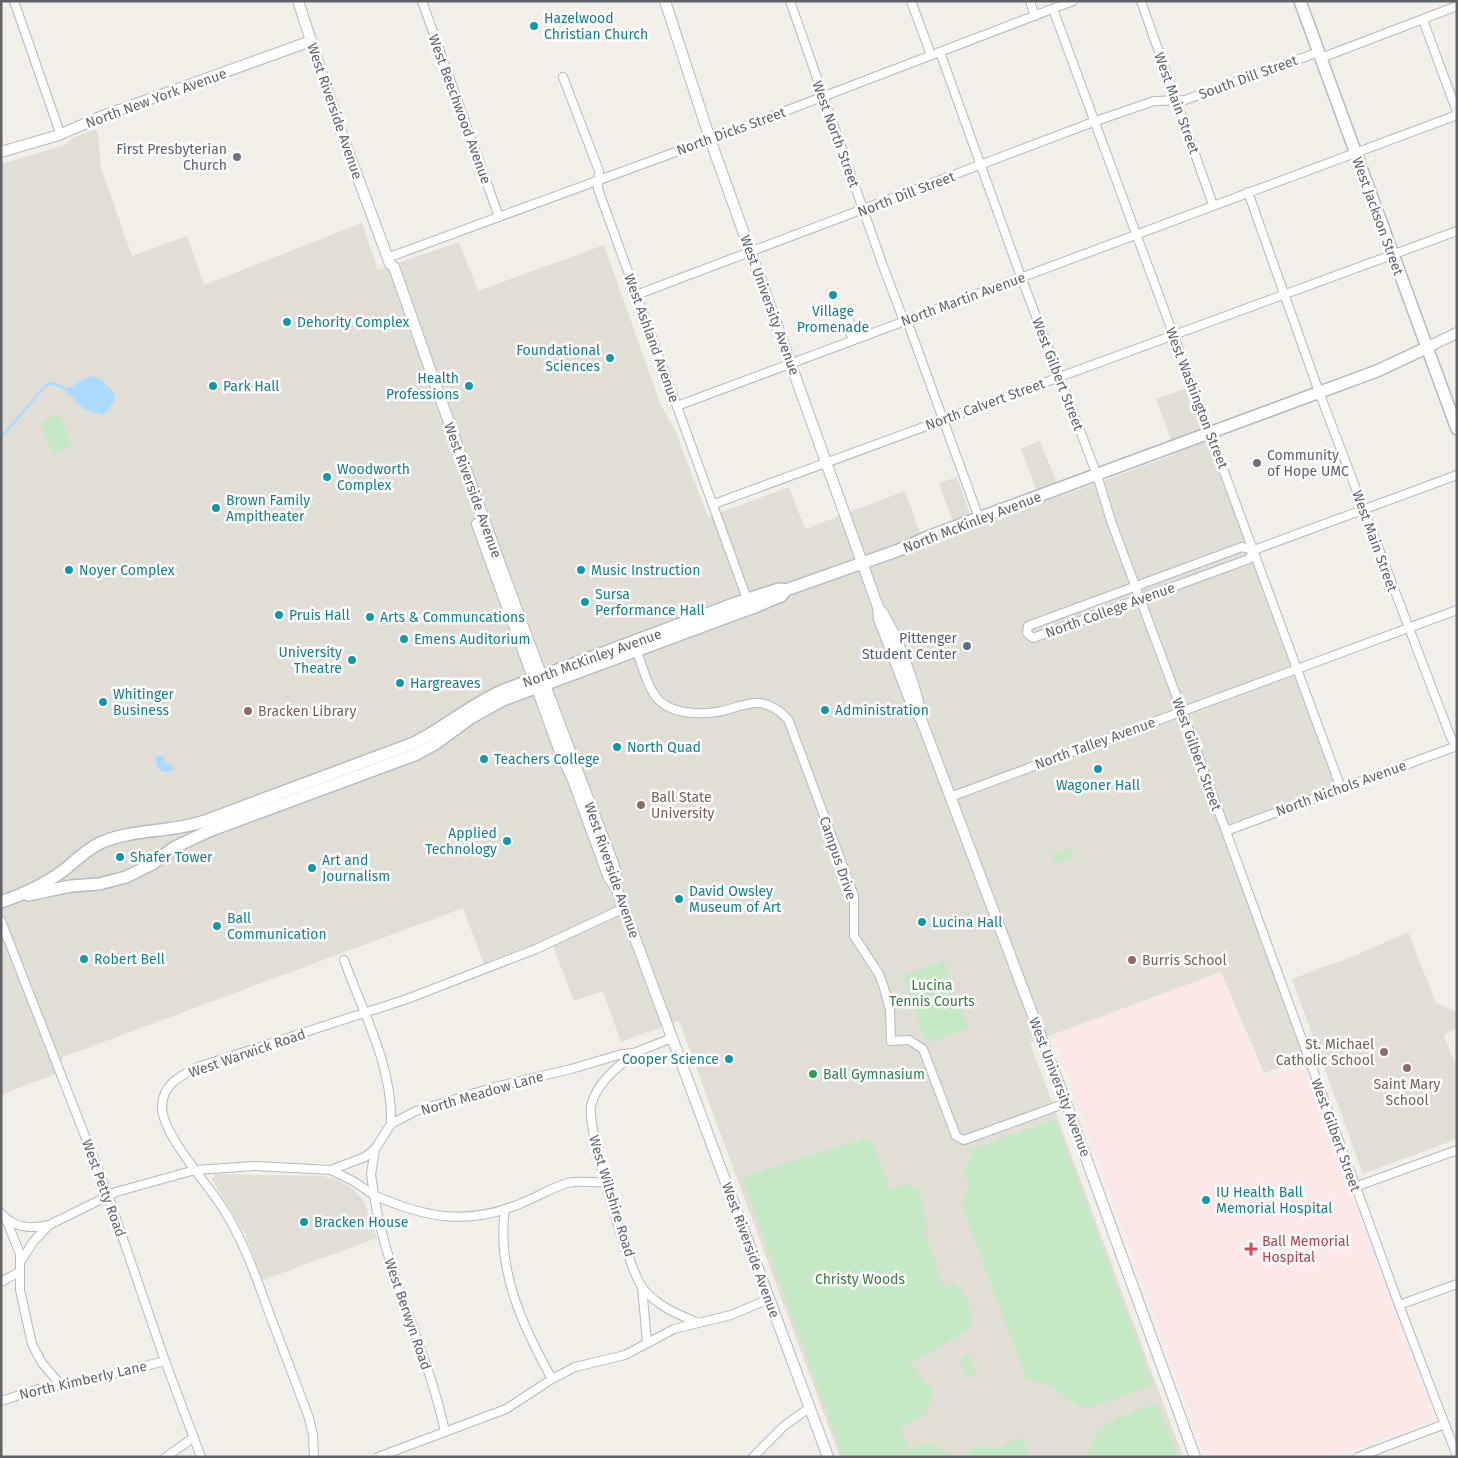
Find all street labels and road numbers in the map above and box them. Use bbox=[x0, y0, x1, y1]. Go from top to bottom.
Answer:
street label: West Beechwood Avenue bbox=[425, 32, 495, 186]
street label: West Riverside Avenue bbox=[303, 41, 366, 182]
street label: West Main Street bbox=[1150, 50, 1203, 157]
street label: South Dill Street bbox=[1196, 51, 1301, 103]
street label: North New York Avenue bbox=[83, 65, 229, 132]
street label: West North Street bbox=[808, 78, 863, 191]
street label: North Dicks Street bbox=[674, 103, 789, 159]
street label: West Jackson Street bbox=[1348, 155, 1407, 279]
street label: North Dill Street bbox=[855, 168, 958, 221]
street label: West University Avenue bbox=[736, 233, 803, 378]
street label: North Martin Avenue bbox=[899, 269, 1028, 330]
street label: West Ashland Avenue bbox=[620, 272, 683, 405]
street label: West Gilbert Street bbox=[1028, 315, 1087, 434]
street label: West Washington Street bbox=[1162, 325, 1232, 472]
street label: North Calvert Street bbox=[923, 375, 1048, 434]
street label: West Riverside Avenue bbox=[440, 420, 505, 560]
street label: North McKinley Avenue bbox=[901, 488, 1044, 557]
street label: West Main Street bbox=[1348, 488, 1401, 595]
street label: North College Avenue bbox=[1043, 579, 1177, 642]
street label: North McKinley Avenue bbox=[520, 625, 664, 692]
street label: West Gilbert Street bbox=[1168, 695, 1225, 814]
street label: North Talley Avenue bbox=[1033, 714, 1158, 773]
street label: North Nichols Avenue bbox=[1274, 757, 1409, 820]
street label: West Riverside Avenue bbox=[580, 800, 643, 941]
street label: Campus Drive bbox=[815, 814, 860, 902]
street label: West University Avenue bbox=[1025, 1015, 1094, 1159]
street label: West Warwick Road bbox=[187, 1026, 308, 1081]
street label: North Meadow Lane bbox=[419, 1068, 545, 1119]
street label: West Gilbert Street bbox=[1307, 1076, 1364, 1195]
street label: West Wiltshire Road bbox=[585, 1133, 638, 1259]
street label: West Petty Road bbox=[78, 1137, 129, 1239]
street label: West Riverside Avenue bbox=[718, 1180, 783, 1320]
street label: West Berwyn Road bbox=[380, 1256, 435, 1372]
street label: North Kimberly Lane bbox=[18, 1358, 149, 1403]

